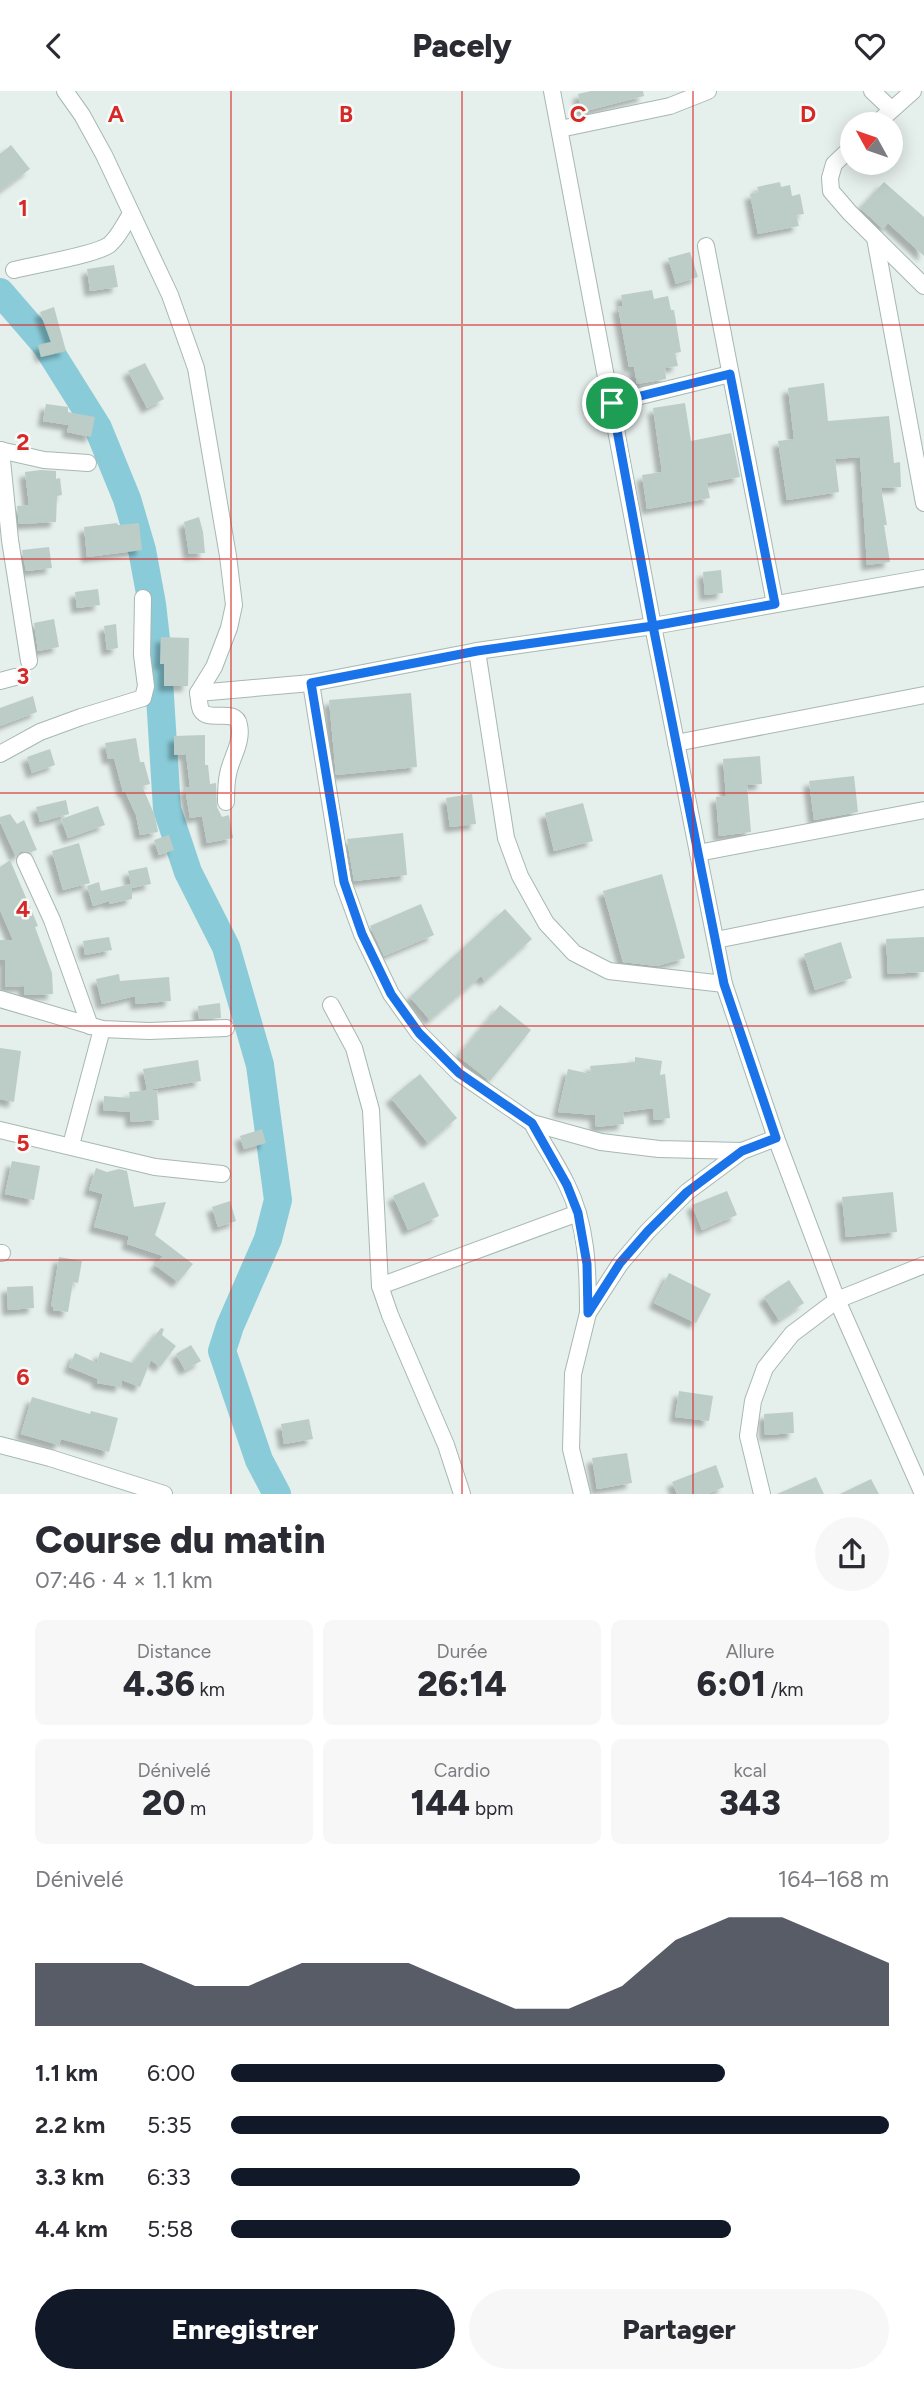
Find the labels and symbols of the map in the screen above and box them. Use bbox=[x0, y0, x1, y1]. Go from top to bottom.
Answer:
text: A bbox=[108, 100, 125, 128]
text: B bbox=[339, 100, 353, 128]
text: C bbox=[570, 100, 587, 128]
text: D bbox=[800, 100, 816, 128]
north arrow bbox=[840, 112, 903, 175]
text: 1 bbox=[18, 194, 28, 222]
pin bbox=[582, 373, 642, 433]
text: 2 bbox=[16, 428, 30, 456]
text: 3 bbox=[17, 662, 29, 690]
text: 4 bbox=[16, 895, 30, 923]
text: 5 bbox=[16, 1129, 30, 1157]
text: 6 bbox=[16, 1363, 30, 1391]

